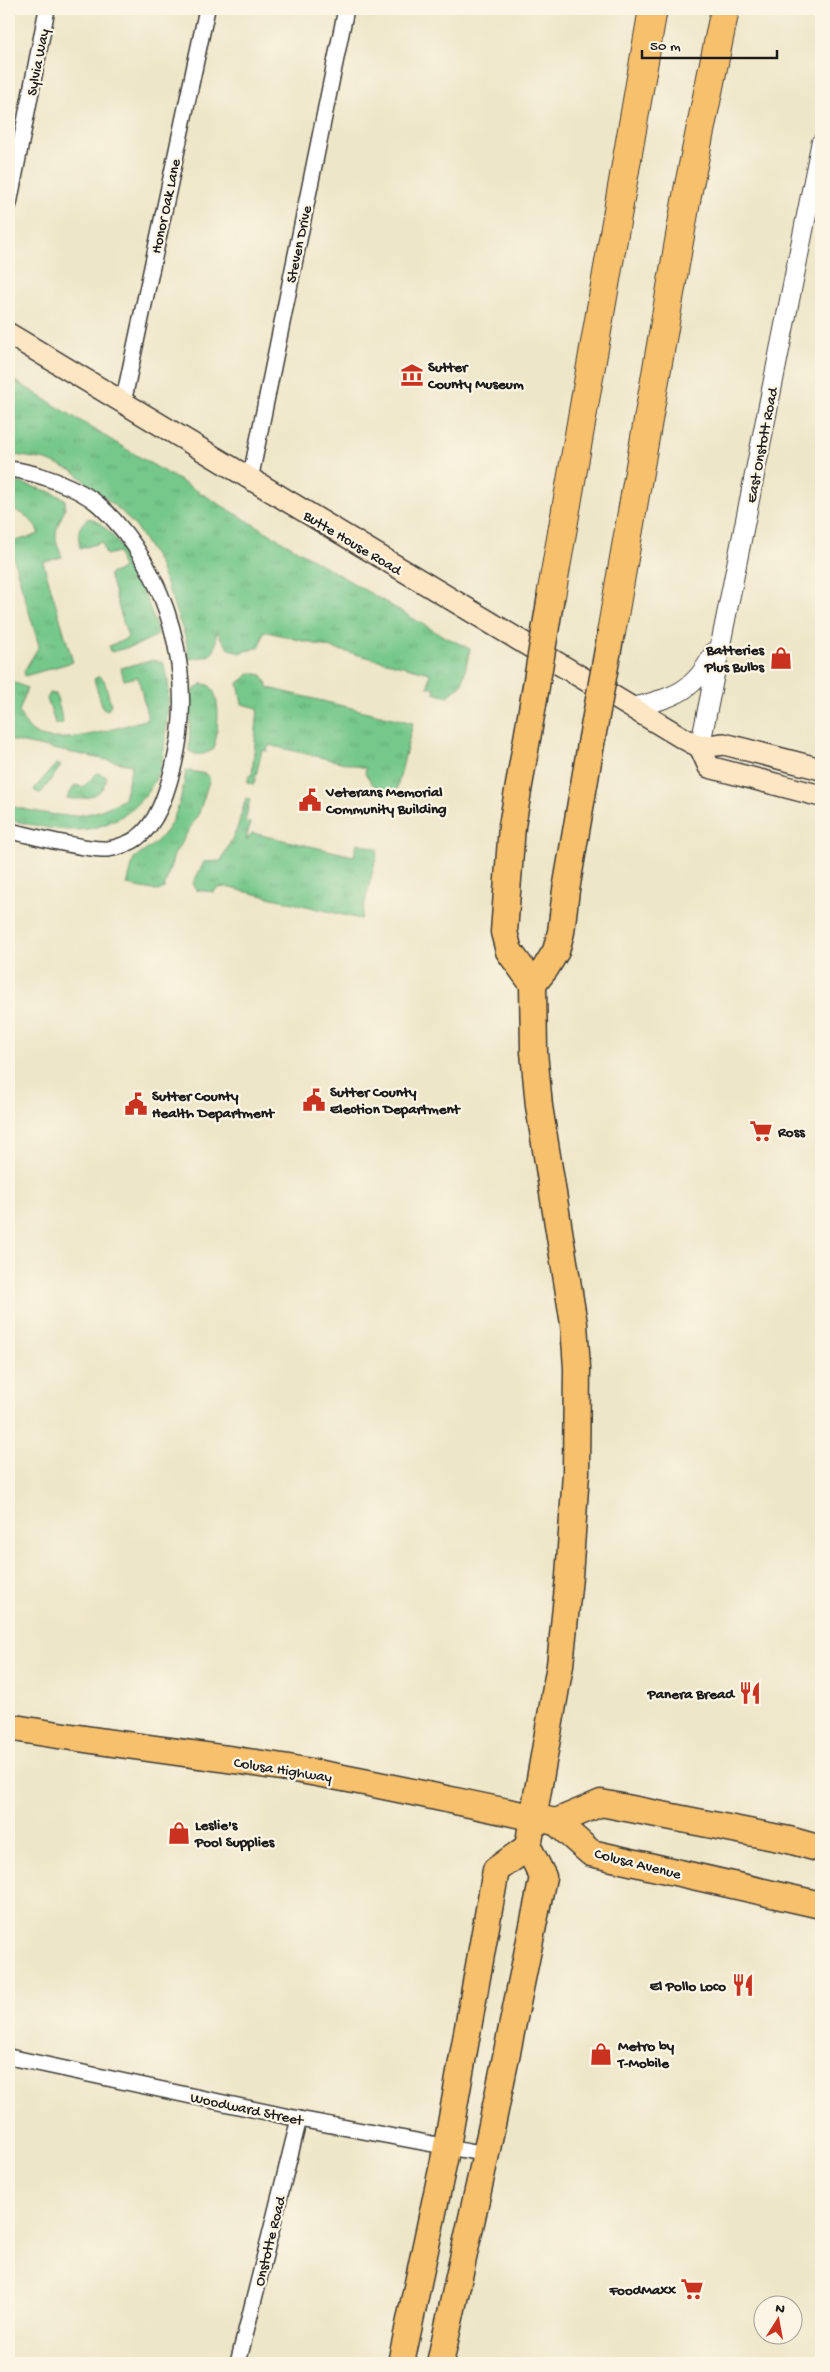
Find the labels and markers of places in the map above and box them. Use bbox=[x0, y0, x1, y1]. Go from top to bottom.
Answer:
place label: Sutter County Museum bbox=[427, 359, 524, 394]
museum icon: Sutter County Museum bbox=[399, 362, 425, 388]
place label: Batteries Plus Bulbs bbox=[704, 642, 765, 677]
shop icon: Batteries Plus Bulbs bbox=[768, 645, 794, 671]
place label: Veterans Memorial Community Building bbox=[325, 784, 447, 819]
public building icon: Veterans Memorial Community Building bbox=[297, 787, 323, 813]
place label: Sutter County Election Department bbox=[330, 1084, 462, 1119]
public building icon: Sutter County Election Department bbox=[301, 1087, 327, 1113]
place label: Sutter County Health Department bbox=[152, 1088, 276, 1123]
public building icon: Sutter County Health Department bbox=[123, 1091, 149, 1117]
supermarket icon: Ross bbox=[748, 1118, 774, 1144]
place label: Ross bbox=[777, 1124, 806, 1142]
restaurant icon: Panera Bread bbox=[737, 1680, 763, 1706]
place label: Panera Bread bbox=[647, 1686, 736, 1704]
place label: Leslie's Pool Supplies bbox=[194, 1817, 276, 1852]
shop icon: Leslie's Pool Supplies bbox=[166, 1820, 192, 1846]
restaurant icon: El Pollo Loco bbox=[730, 1972, 756, 1998]
place label: El Pollo Loco bbox=[650, 1978, 726, 1996]
place label: Metro by T-Mobile bbox=[617, 2038, 675, 2073]
shop icon: Metro by T-Mobile bbox=[588, 2041, 614, 2067]
supermarket icon: FoodMaxx bbox=[679, 2276, 705, 2302]
place label: FoodMaxx bbox=[608, 2282, 676, 2300]

